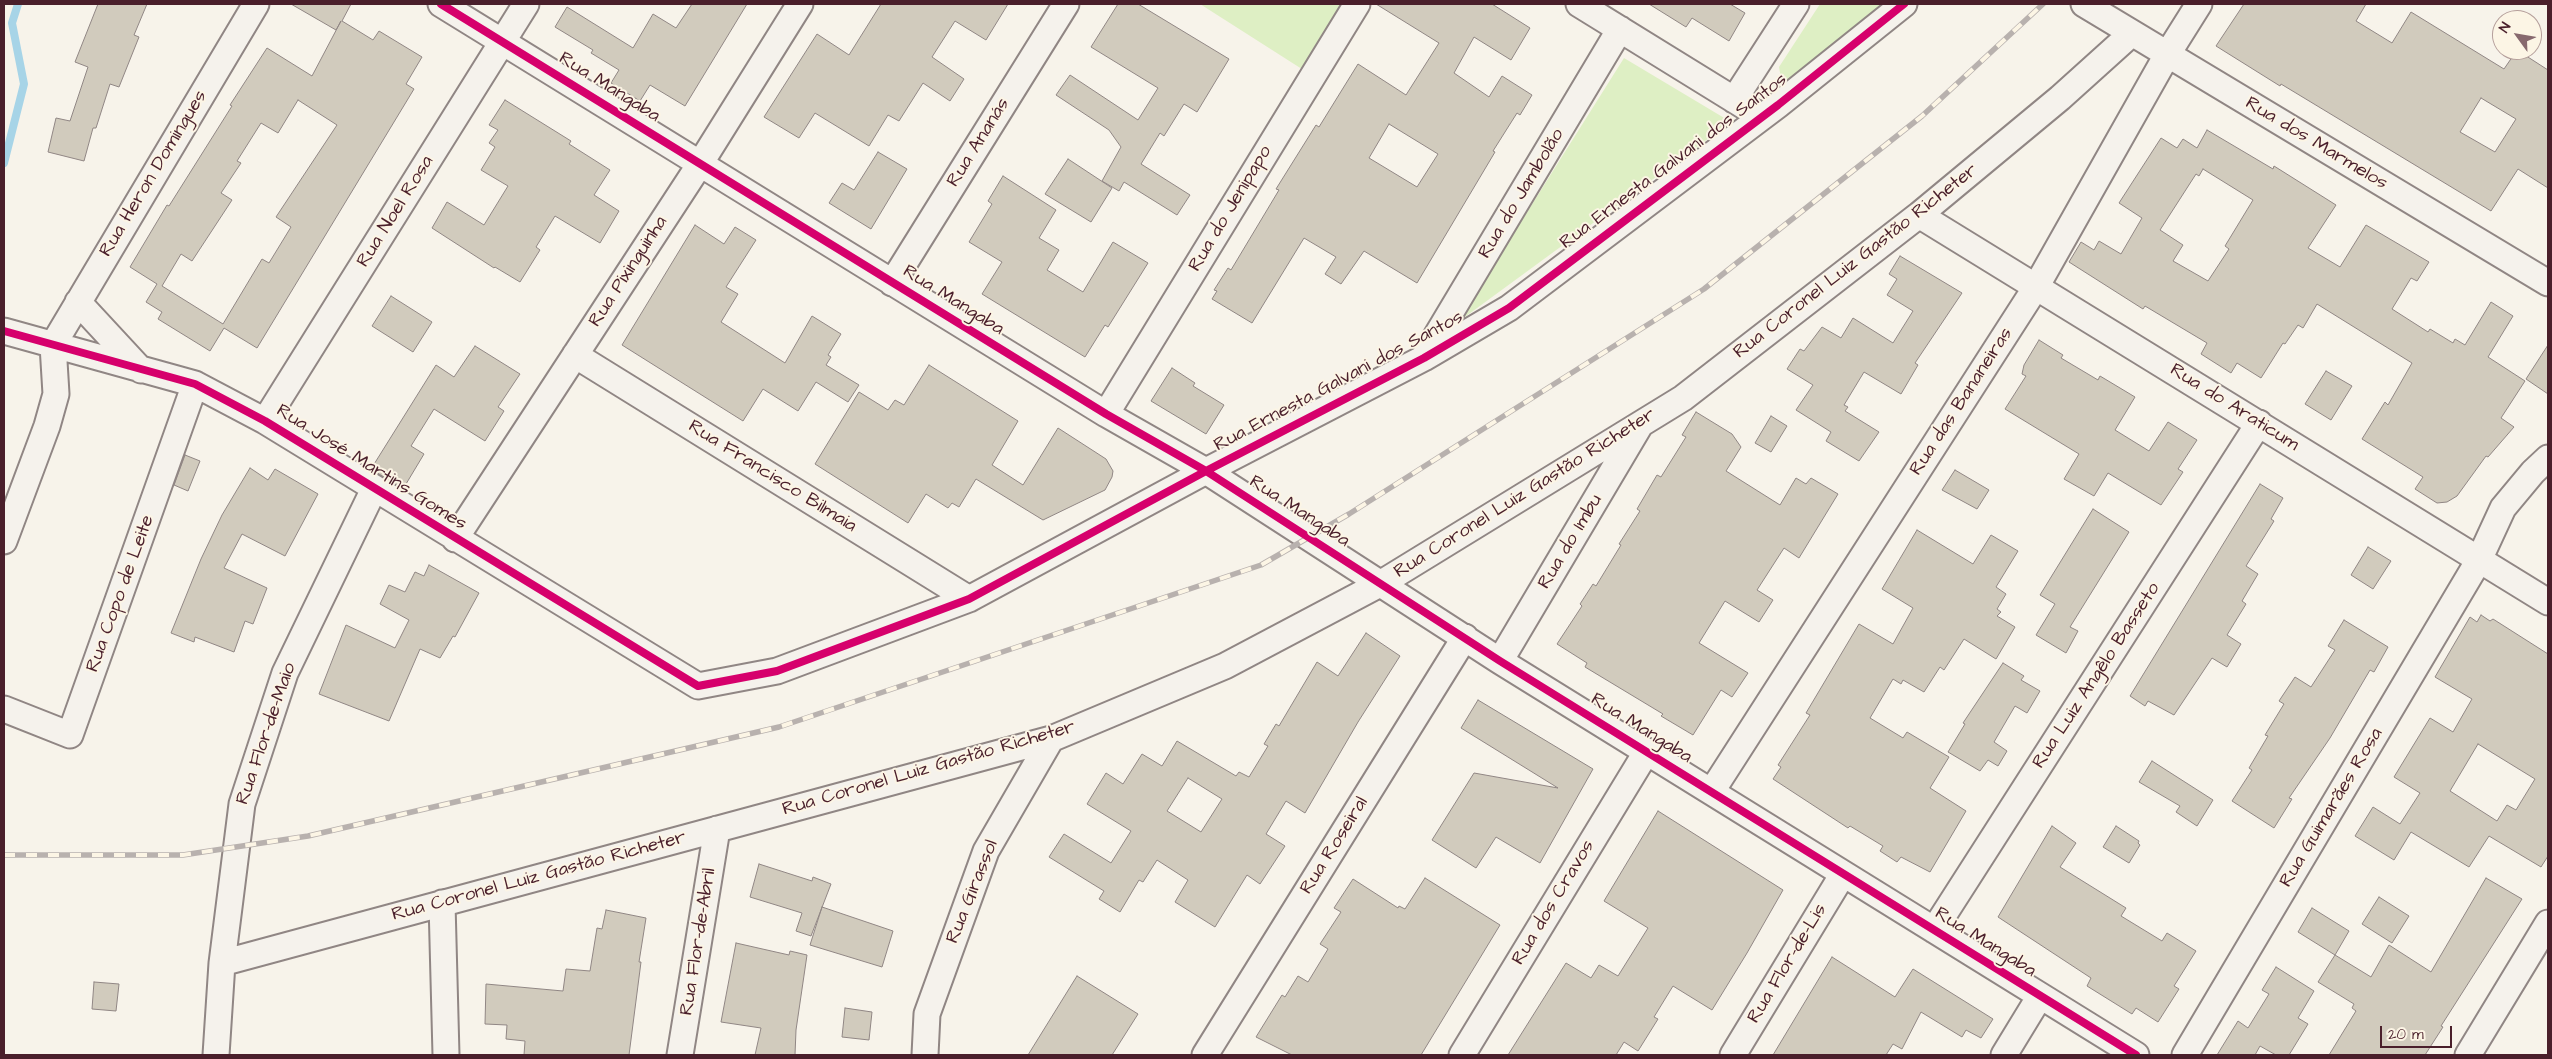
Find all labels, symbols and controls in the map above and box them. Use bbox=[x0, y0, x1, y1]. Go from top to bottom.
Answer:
north arrow bbox=[2492, 10, 2542, 60]
text: N bbox=[2494, 19, 2516, 37]
street label: Rua Mangaba bbox=[554, 48, 664, 128]
street label: Rua Ernesta Galvani dos Santos bbox=[1556, 69, 1792, 255]
street label: Rua Heron Domingues bbox=[95, 87, 213, 261]
street label: Rua dos Marmelos bbox=[2241, 92, 2391, 196]
street label: Rua Ananás bbox=[943, 94, 1015, 192]
street label: Rua do Jambolão bbox=[1474, 125, 1570, 263]
street label: Rua do Jenipapo bbox=[1184, 142, 1278, 276]
street label: Rua Noel Rosa bbox=[353, 152, 439, 272]
street label: Rua Coronel Luiz Gastão Richeter bbox=[1729, 160, 1983, 364]
street label: Rua Pixinguinha bbox=[585, 212, 673, 332]
street label: Rua Mangaba bbox=[898, 261, 1008, 341]
street label: Rua Ernesta Galvani dos Santos bbox=[1211, 307, 1467, 457]
street label: Rua das Bananeiras bbox=[1906, 324, 2018, 480]
street label: Rua do Araticum bbox=[2165, 359, 2303, 457]
street label: Rua José Martins Gomes bbox=[272, 400, 470, 536]
street label: Rua Coronel Luiz Gastão Richeter bbox=[1390, 404, 1660, 584]
street label: Rua Francisco Bilmaia bbox=[684, 416, 860, 538]
street label: Rua Mangaba bbox=[1245, 471, 1353, 553]
street label: Rua do Imbu bbox=[1534, 490, 1608, 594]
street label: Rua Copo de Leite bbox=[82, 512, 160, 676]
street label: Rua Luiz Angêlo Basseto bbox=[2028, 579, 2166, 773]
street label: Rua Flor-de-Maio bbox=[232, 660, 302, 808]
street label: Rua Mangaba bbox=[1586, 689, 1696, 769]
street label: Rua Coronel Luiz Gastão Richeter bbox=[780, 716, 1078, 822]
street label: Rua Guimarães Rosa bbox=[2275, 724, 2389, 892]
street label: Rua Roseiral bbox=[1296, 793, 1374, 899]
street label: Rua Coronel Luiz Gastão Richeter bbox=[390, 827, 688, 927]
street label: Rua dos Cravos bbox=[1508, 836, 1600, 970]
street label: Rua Girassol bbox=[942, 837, 1004, 947]
street label: Rua Flor-de-Abril bbox=[676, 867, 722, 1017]
street label: Rua Flor-de-Lis bbox=[1743, 900, 1833, 1028]
street label: Rua Mangaba bbox=[1930, 903, 2040, 983]
scale bar bbox=[2382, 1016, 2454, 1048]
text: 20 m bbox=[2388, 1024, 2424, 1045]

